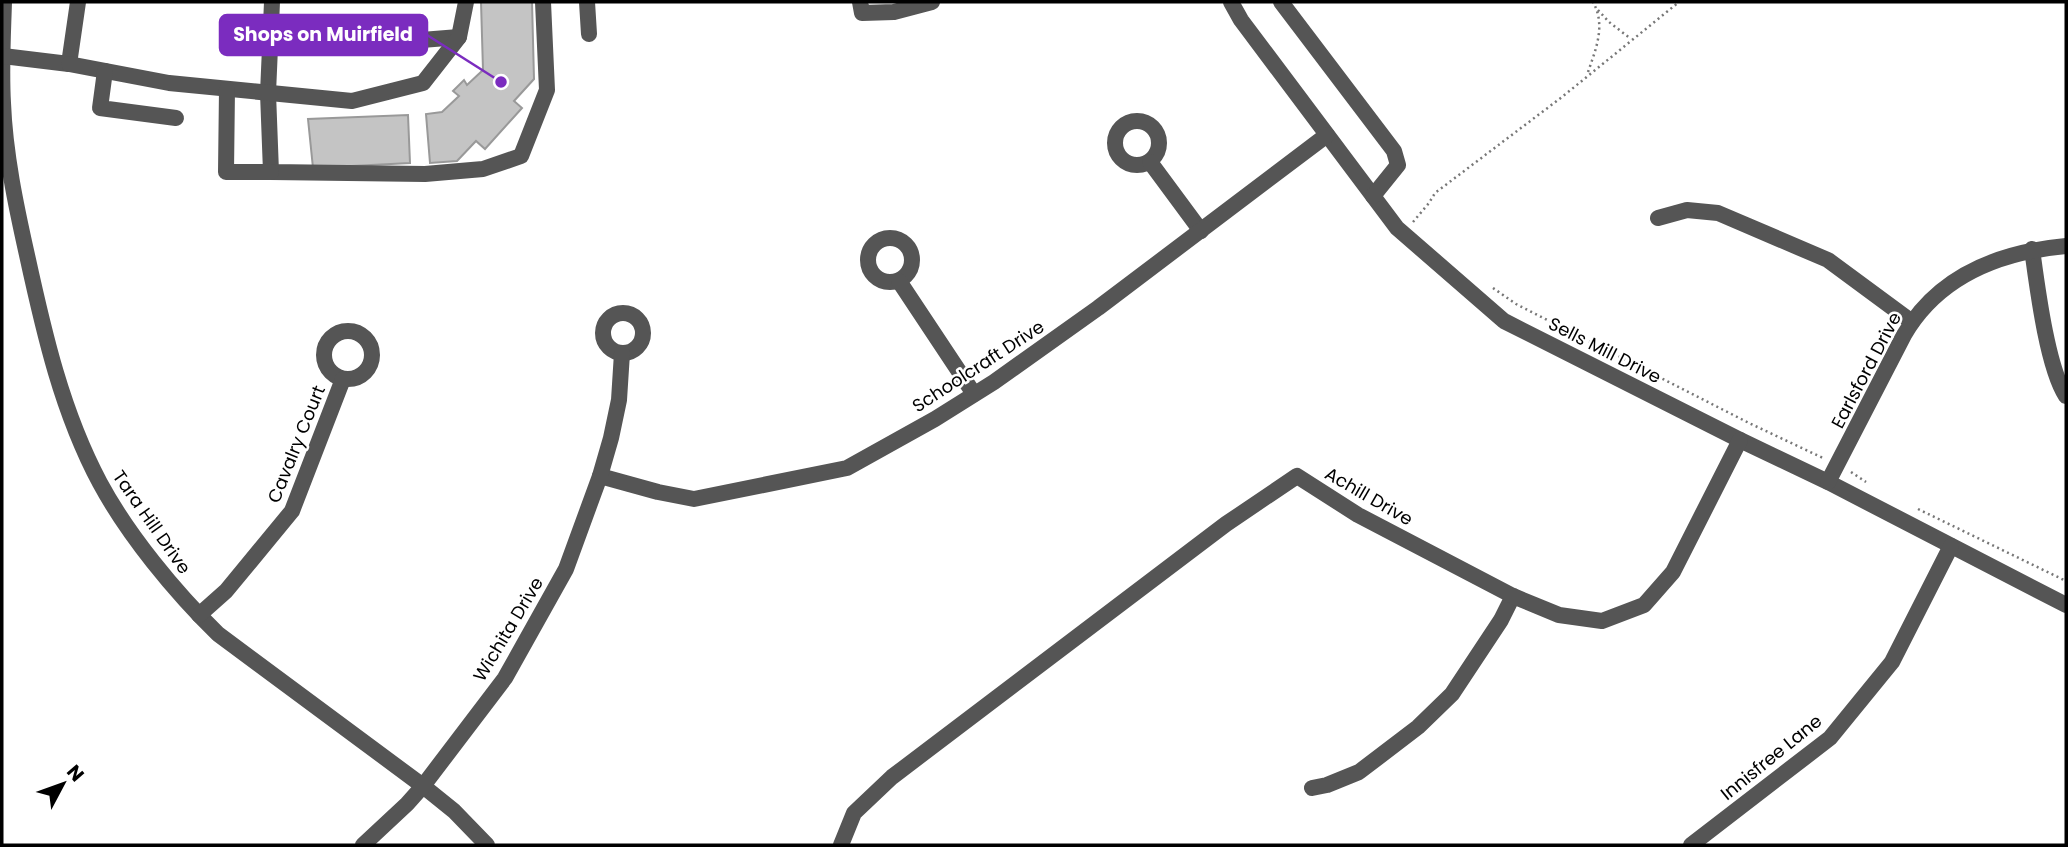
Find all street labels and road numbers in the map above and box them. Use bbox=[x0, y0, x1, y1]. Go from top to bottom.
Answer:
street label: Earlsford Drive bbox=[1825, 308, 1907, 432]
street label: Sells Mill Drive bbox=[1544, 311, 1666, 389]
street label: Schoolcraft Drive bbox=[907, 314, 1049, 418]
street label: Cavalry Court bbox=[261, 382, 331, 506]
street label: Achill Drive bbox=[1320, 461, 1418, 531]
street label: Tara Hill Drive bbox=[107, 465, 197, 579]
street label: Wichita Drive bbox=[467, 572, 549, 686]
street label: Innisfree Lane bbox=[1715, 708, 1827, 806]

